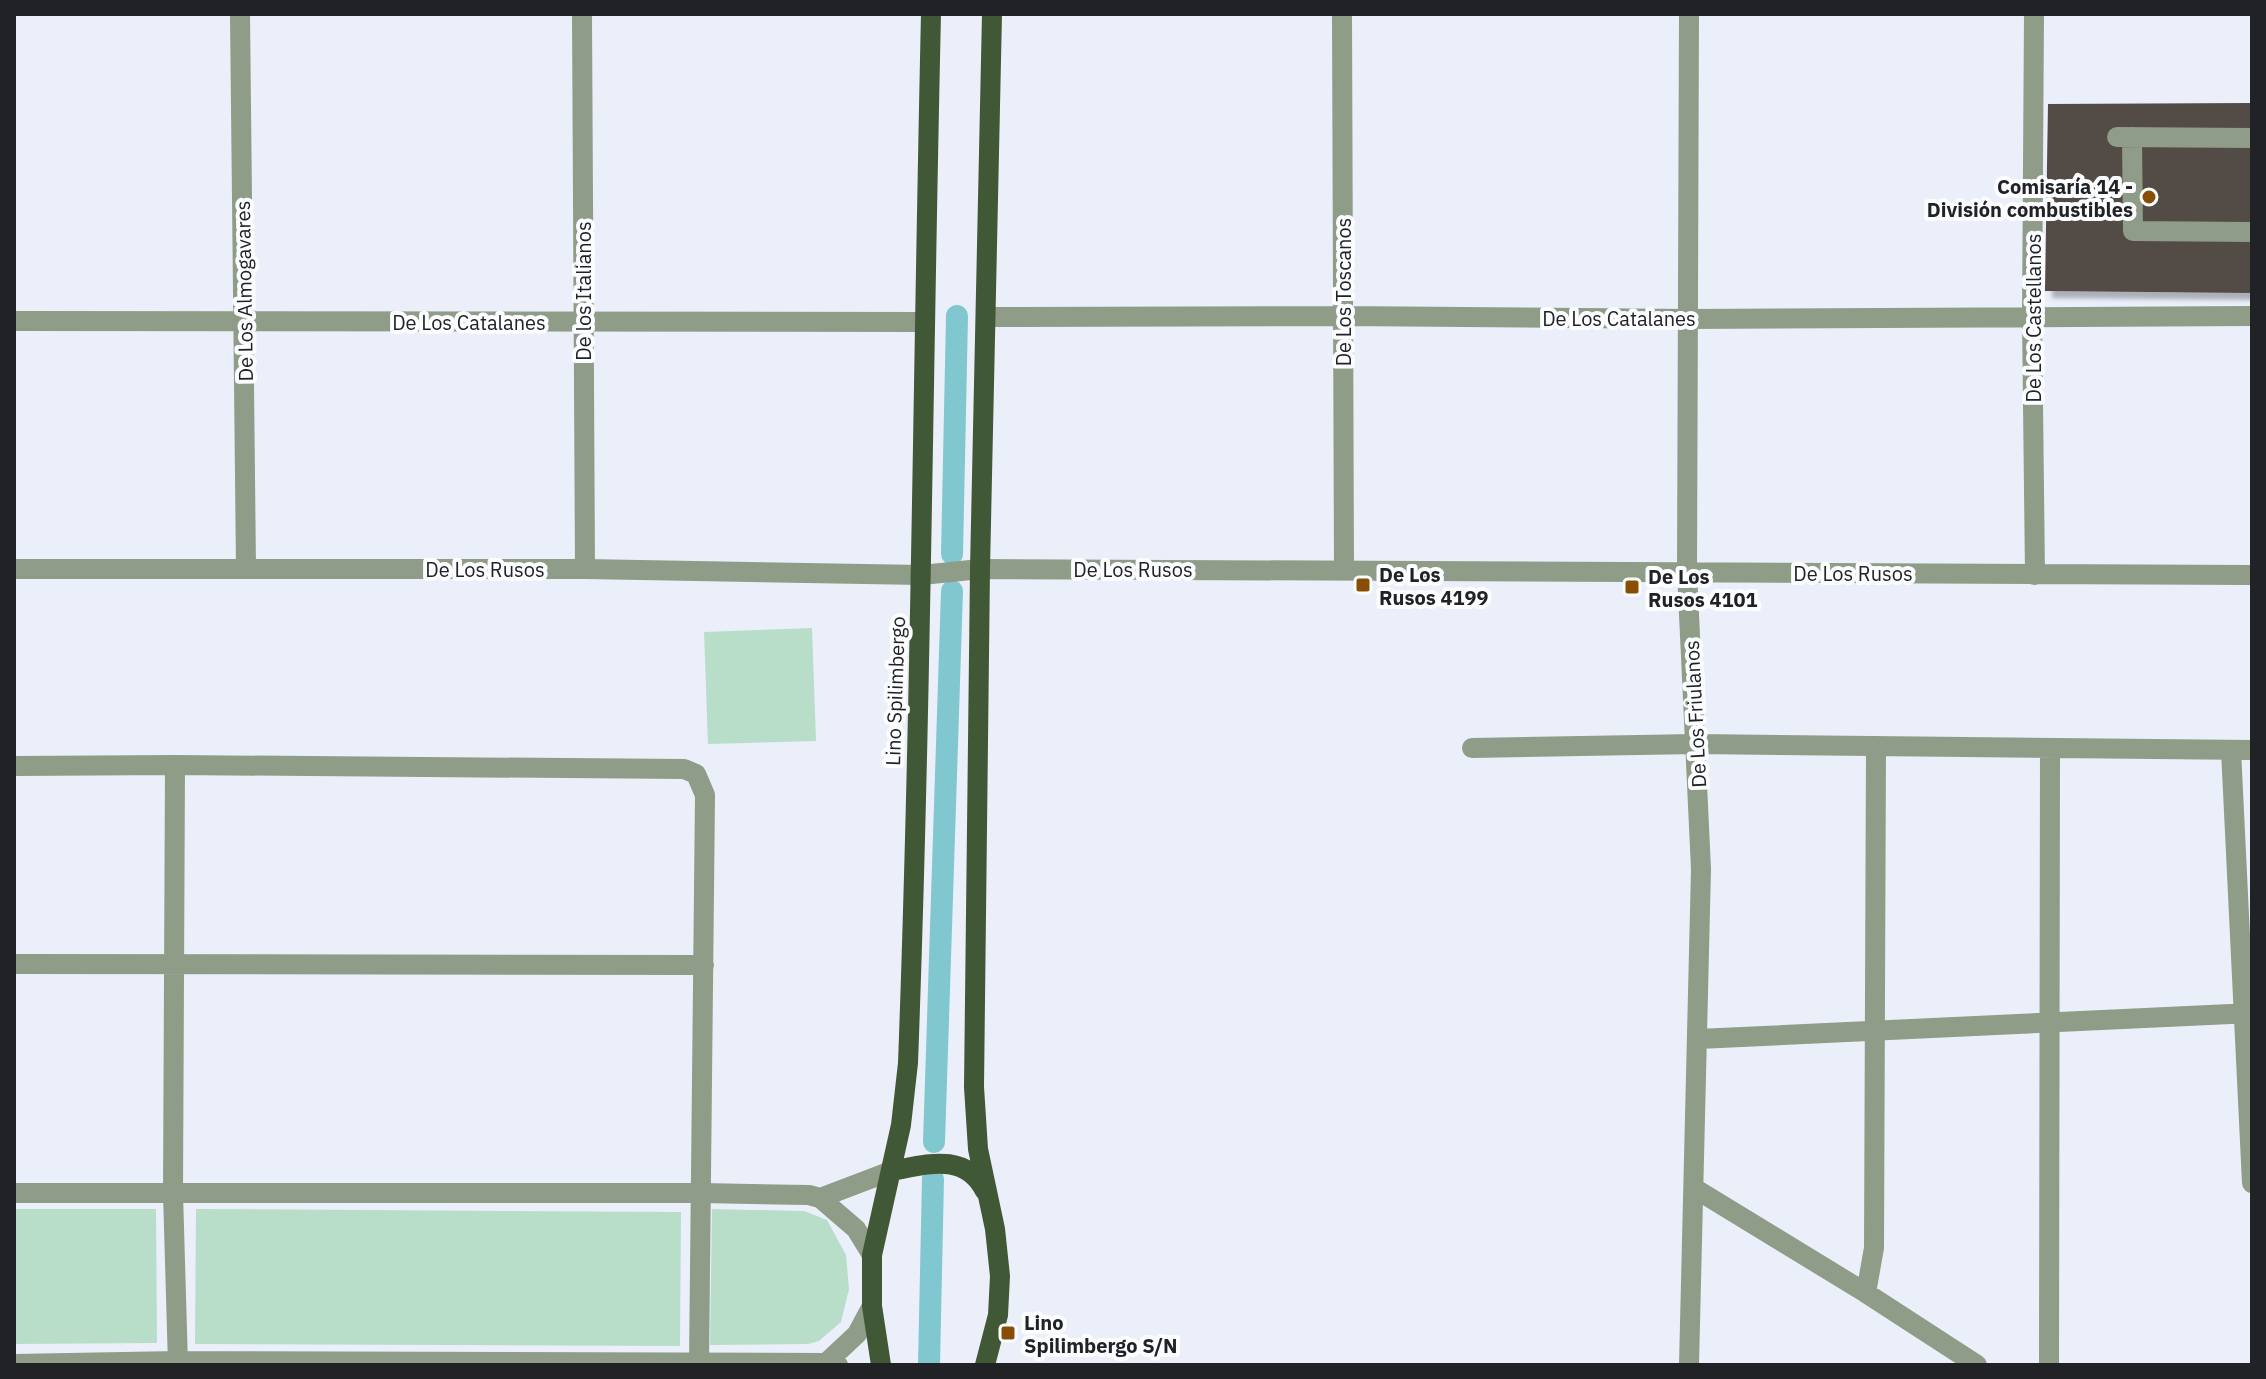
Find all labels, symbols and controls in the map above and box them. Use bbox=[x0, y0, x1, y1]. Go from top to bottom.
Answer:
place label: Comisaría 14 - División combustibles bbox=[1927, 173, 2133, 223]
marker: Comisaría 14 - División combustibles bbox=[2140, 188, 2158, 206]
street label: De Los Almogavares bbox=[229, 200, 259, 382]
street label: De Los Toscanos bbox=[1330, 218, 1357, 366]
street label: De los Italianos bbox=[570, 221, 597, 361]
street label: De Los Castellanos bbox=[2020, 234, 2047, 402]
street label: De Los Catalanes bbox=[1542, 305, 1696, 332]
street label: De Los Catalanes bbox=[392, 309, 546, 336]
street label: De Los Rusos bbox=[425, 556, 545, 583]
street label: De Los Rusos bbox=[1073, 556, 1193, 583]
street label: De Los Rusos bbox=[1793, 560, 1913, 587]
place label: De Los Rusos 4199 bbox=[1379, 561, 1489, 611]
place label: De Los Rusos 4101 bbox=[1648, 563, 1758, 613]
marker: De Los Rusos 4199 bbox=[1354, 576, 1372, 594]
marker: De Los Rusos 4101 bbox=[1623, 578, 1641, 596]
street label: Lino Spilimbergo bbox=[879, 616, 911, 766]
street label: De Los Friulanos bbox=[1678, 640, 1712, 788]
place label: Lino Spilimbergo S/N bbox=[1024, 1309, 1178, 1359]
marker: Lino Spilimbergo S/N bbox=[999, 1324, 1017, 1342]

